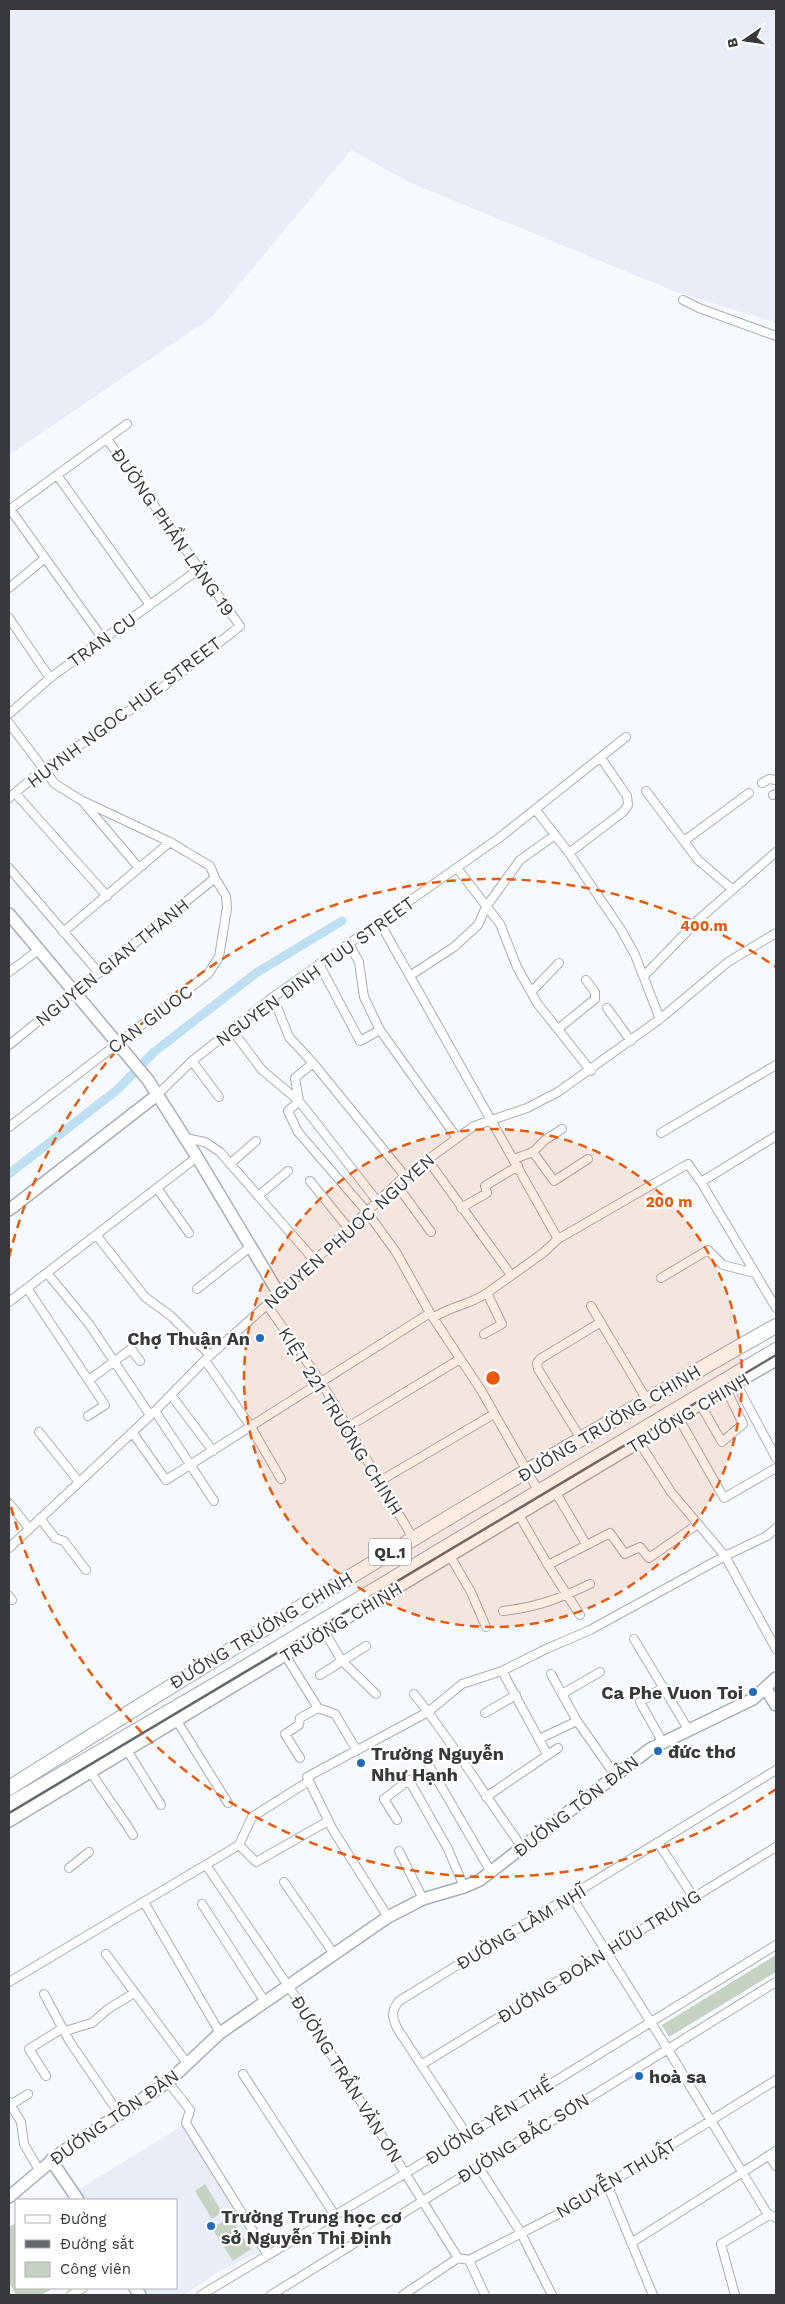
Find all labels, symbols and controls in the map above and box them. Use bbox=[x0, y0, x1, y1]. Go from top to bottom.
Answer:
north arrow bbox=[720, 15, 770, 65]
text: B bbox=[723, 36, 741, 49]
street label: ĐƯỜNG PHẦN LĂNG 19 bbox=[107, 443, 240, 620]
street label: TRAN CU bbox=[64, 608, 140, 672]
street label: HUYNH NGOC HUE STREET bbox=[23, 632, 225, 792]
street label: NGUYEN DINH TUU STREET bbox=[212, 892, 418, 1050]
street label: NGUYEN GIAN THANH bbox=[31, 894, 193, 1030]
text: 400 m bbox=[680, 917, 728, 935]
street label: CAN GIUOC bbox=[104, 980, 196, 1058]
street label: NGUYEN PHUOC NGUYEN bbox=[259, 1149, 439, 1313]
text: 200 m bbox=[646, 1193, 692, 1211]
street label: KIỆT 221 TRƯỜNG CHINH bbox=[274, 1323, 408, 1519]
place label: Chợ Thuận An bbox=[127, 1328, 250, 1349]
marker: Chợ Thuận An bbox=[254, 1332, 266, 1344]
street label: ĐƯỜNG TRƯỜNG CHINH bbox=[514, 1360, 704, 1486]
street label: TRƯỜNG CHINH bbox=[623, 1368, 753, 1458]
centre of rings bbox=[484, 1369, 502, 1387]
road number: QL.1 bbox=[369, 1538, 411, 1565]
street label: ĐƯỜNG TRƯỜNG CHINH bbox=[166, 1567, 356, 1693]
street label: TRƯỜNG CHINH bbox=[276, 1577, 406, 1667]
place label: Ca Phe Vuon Toi bbox=[601, 1682, 743, 1703]
marker: Ca Phe Vuon Toi bbox=[747, 1686, 759, 1698]
place label: đức thơ bbox=[668, 1741, 736, 1762]
place label: Trường Nguyễn Như Hạnh bbox=[371, 1743, 504, 1785]
marker: đức thơ bbox=[652, 1745, 664, 1757]
street label: ĐƯỜNG TÔN ĐẢN bbox=[509, 1751, 643, 1861]
marker: Trường Nguyễn Như Hạnh bbox=[355, 1757, 367, 1769]
street label: ĐƯỜNG LÂM NHĨ bbox=[452, 1880, 590, 1974]
street label: ĐƯỜNG ĐOÀN HỮU TRƯNG bbox=[494, 1885, 704, 2027]
street label: ĐƯỜNG TRẦN VĂN ƠN bbox=[287, 1991, 408, 2167]
street label: ĐƯỜNG TÔN ĐẢN bbox=[45, 2065, 183, 2169]
place label: hoà sa bbox=[649, 2066, 707, 2087]
marker: hoà sa bbox=[633, 2070, 645, 2082]
street label: ĐƯỜNG YÊN THẾ bbox=[421, 2072, 557, 2169]
street label: ĐƯỜNG BẮC SƠN bbox=[452, 2087, 593, 2187]
street label: NGUYỄN THUẬT bbox=[551, 2132, 680, 2222]
legend bbox=[15, 2199, 178, 2289]
place label: Trường Trung học cơ sở Nguyễn Thị Định bbox=[221, 2206, 402, 2248]
text: Đường bbox=[60, 2210, 107, 2228]
marker: Trường Trung học cơ sở Nguyễn Thị Định bbox=[205, 2220, 217, 2232]
text: Đường sắt bbox=[60, 2235, 135, 2253]
text: Công viên bbox=[60, 2260, 131, 2278]

